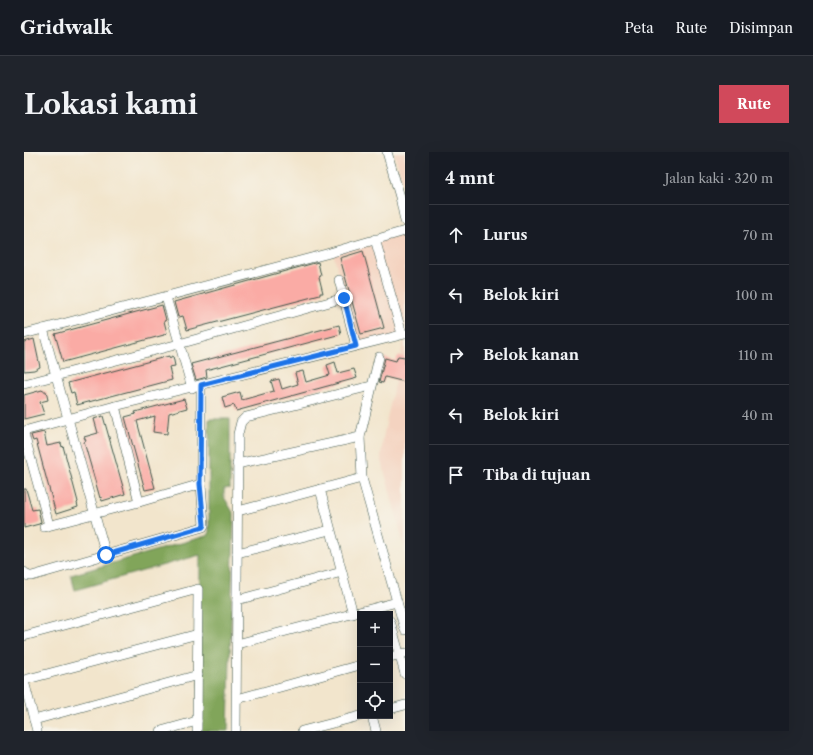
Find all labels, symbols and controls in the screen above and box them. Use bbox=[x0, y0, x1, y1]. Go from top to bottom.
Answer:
text: Gridwalk bbox=[20, 16, 113, 39]
text: Peta bbox=[624, 19, 654, 37]
text: Rute bbox=[676, 19, 707, 37]
text: Disimpan bbox=[729, 19, 793, 37]
button: Rute bbox=[719, 85, 789, 123]
text: Lokasi kami bbox=[24, 87, 198, 121]
text: 4 mnt bbox=[445, 168, 495, 188]
text: Jalan kaki · 320 m bbox=[665, 170, 773, 186]
icon: ahead bbox=[445, 224, 467, 246]
text: Lurus bbox=[483, 225, 528, 244]
text: 70 m bbox=[743, 227, 773, 243]
icon: left bbox=[445, 284, 467, 306]
text: Belok kiri bbox=[483, 285, 559, 304]
text: 100 m bbox=[735, 287, 773, 303]
route end bbox=[335, 289, 353, 307]
icon: right bbox=[445, 344, 467, 366]
text: Belok kanan bbox=[483, 345, 579, 364]
text: 110 m bbox=[738, 347, 773, 363]
icon: left bbox=[445, 404, 467, 426]
text: Belok kiri bbox=[483, 405, 559, 424]
text: 40 m bbox=[742, 407, 773, 423]
icon: arrive bbox=[445, 464, 467, 486]
text: Tiba di tujuan bbox=[483, 465, 591, 484]
route start bbox=[97, 546, 115, 564]
map controls bbox=[357, 611, 393, 719]
button: + bbox=[357, 611, 393, 647]
button: − bbox=[357, 647, 393, 683]
button: locate bbox=[357, 683, 393, 719]

